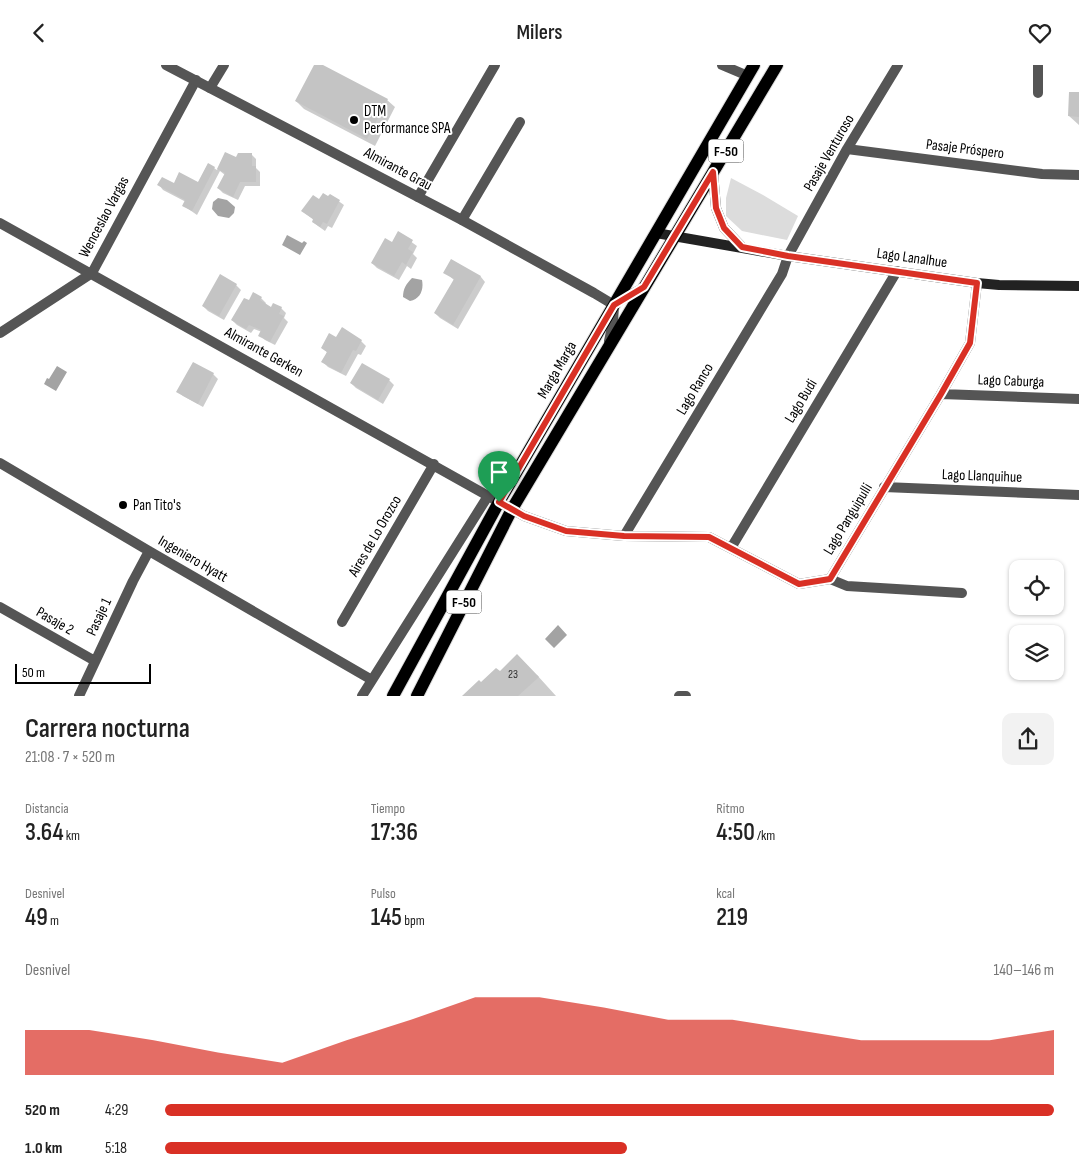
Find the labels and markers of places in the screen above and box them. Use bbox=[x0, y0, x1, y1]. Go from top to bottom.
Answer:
place label: DTM Performance SPA bbox=[364, 102, 451, 138]
marker: DTM Performance SPA bbox=[348, 114, 360, 126]
pin bbox=[478, 451, 520, 502]
place label: Pan Tito's bbox=[133, 496, 181, 515]
marker: Pan Tito's bbox=[117, 499, 129, 511]

